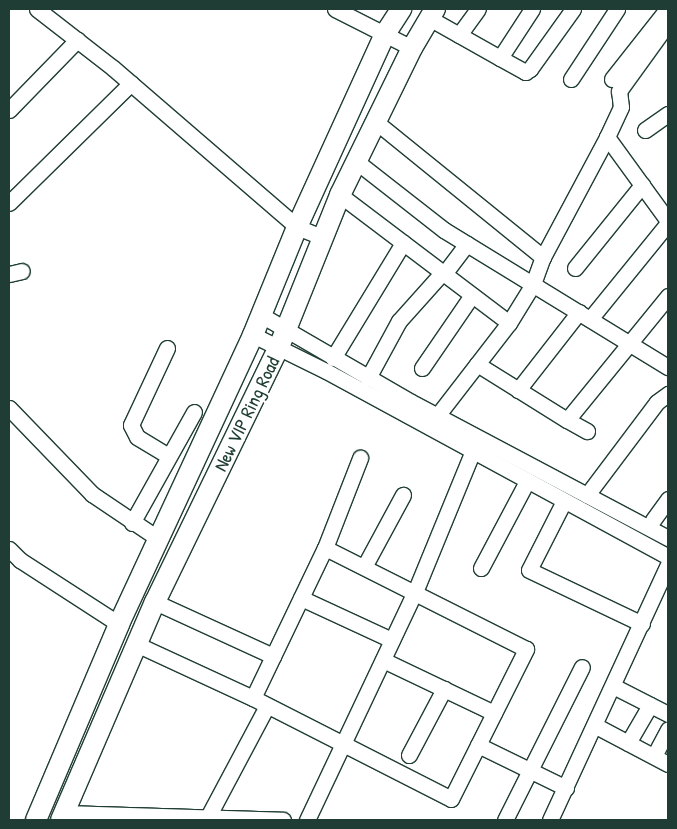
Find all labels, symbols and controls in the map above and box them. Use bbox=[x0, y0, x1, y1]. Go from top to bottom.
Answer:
street label: New VIP Ring Road bbox=[209, 353, 285, 475]

